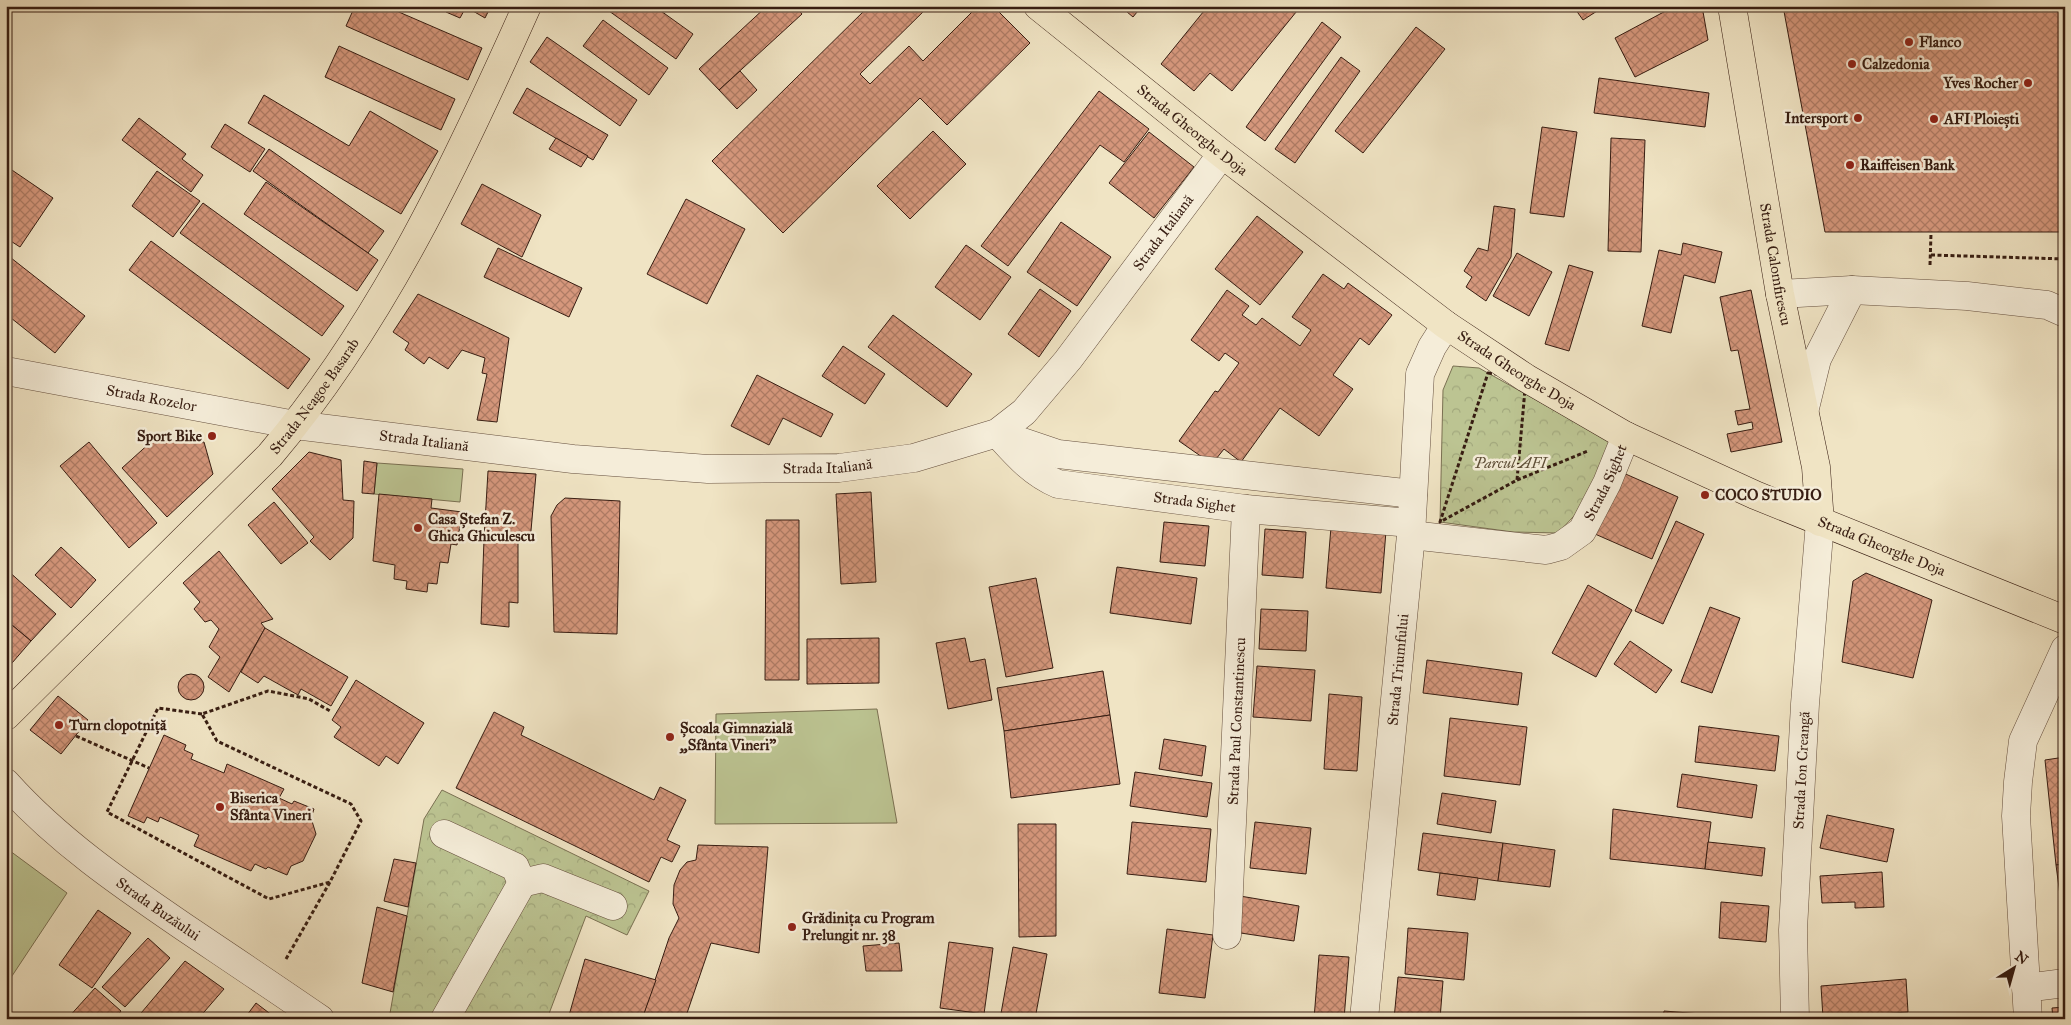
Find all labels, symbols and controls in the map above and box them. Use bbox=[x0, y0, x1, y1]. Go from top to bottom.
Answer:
place label: Flanco bbox=[1919, 33, 1962, 51]
marker: Flanco bbox=[1903, 36, 1915, 48]
place label: Calzedonia bbox=[1862, 55, 1930, 73]
marker: Calzedonia bbox=[1846, 58, 1858, 70]
place label: Yves Rocher bbox=[1942, 74, 2018, 92]
marker: Yves Rocher bbox=[2022, 77, 2034, 89]
street label: Strada Gheorghe Doja bbox=[1134, 80, 1252, 180]
place label: Intersport bbox=[1785, 109, 1849, 128]
place label: AFI Ploiești bbox=[1943, 110, 2020, 129]
marker: Intersport bbox=[1852, 112, 1864, 124]
marker: AFI Ploiești bbox=[1928, 113, 1940, 125]
place label: Raiffeisen Bank bbox=[1860, 156, 1956, 174]
marker: Raiffeisen Bank bbox=[1844, 159, 1856, 171]
street label: Strada Italiană bbox=[1129, 191, 1198, 274]
street label: Strada Calomfirescu bbox=[1756, 202, 1795, 327]
street label: Strada Gheorghe Doja bbox=[1454, 326, 1580, 414]
street label: Strada Neagoe Basarab bbox=[266, 335, 363, 458]
street label: Strada Rozelor bbox=[105, 381, 199, 416]
street label: Strada Italiană bbox=[378, 426, 470, 455]
place label: Sport Bike bbox=[137, 427, 203, 446]
marker: Sport Bike bbox=[206, 430, 218, 442]
street label: Strada Sighet bbox=[1580, 441, 1631, 524]
park label: Parcul AFI bbox=[1473, 454, 1549, 472]
street label: Strada Italiană bbox=[783, 455, 874, 477]
place label: COCO STUDIO bbox=[1715, 486, 1822, 504]
street label: Strada Sighet bbox=[1152, 488, 1237, 517]
marker: COCO STUDIO bbox=[1699, 489, 1711, 501]
place label: Casa Ștefan Z. Ghica Ghiculescu bbox=[428, 510, 535, 545]
street label: Strada Gheorghe Doja bbox=[1815, 512, 1949, 580]
marker: Casa Ștefan Z. Ghica Ghiculescu bbox=[412, 522, 424, 534]
street label: Strada Triumfului bbox=[1384, 613, 1412, 726]
street label: Strada Paul Constantinescu bbox=[1224, 637, 1249, 805]
street label: Strada Ion Creangă bbox=[1789, 710, 1814, 830]
place label: Turn clopotniță bbox=[68, 716, 167, 735]
marker: Turn clopotniță bbox=[53, 719, 65, 731]
place label: Școala Gimnazială ,,Sfânta Vineri” bbox=[679, 719, 793, 754]
marker: Școala Gimnazială ,,Sfânta Vineri” bbox=[664, 731, 676, 743]
place label: Biserica Sfânta Vineri bbox=[230, 789, 312, 824]
marker: Biserica Sfânta Vineri bbox=[214, 801, 226, 813]
street label: Strada Buzăului bbox=[113, 874, 204, 944]
place label: Grădinița cu Program Prelungit nr. 38 bbox=[802, 909, 935, 945]
marker: Grădinița cu Program Prelungit nr. 38 bbox=[786, 921, 798, 933]
north arrow bbox=[1988, 942, 2038, 992]
text: N bbox=[2012, 948, 2031, 968]

